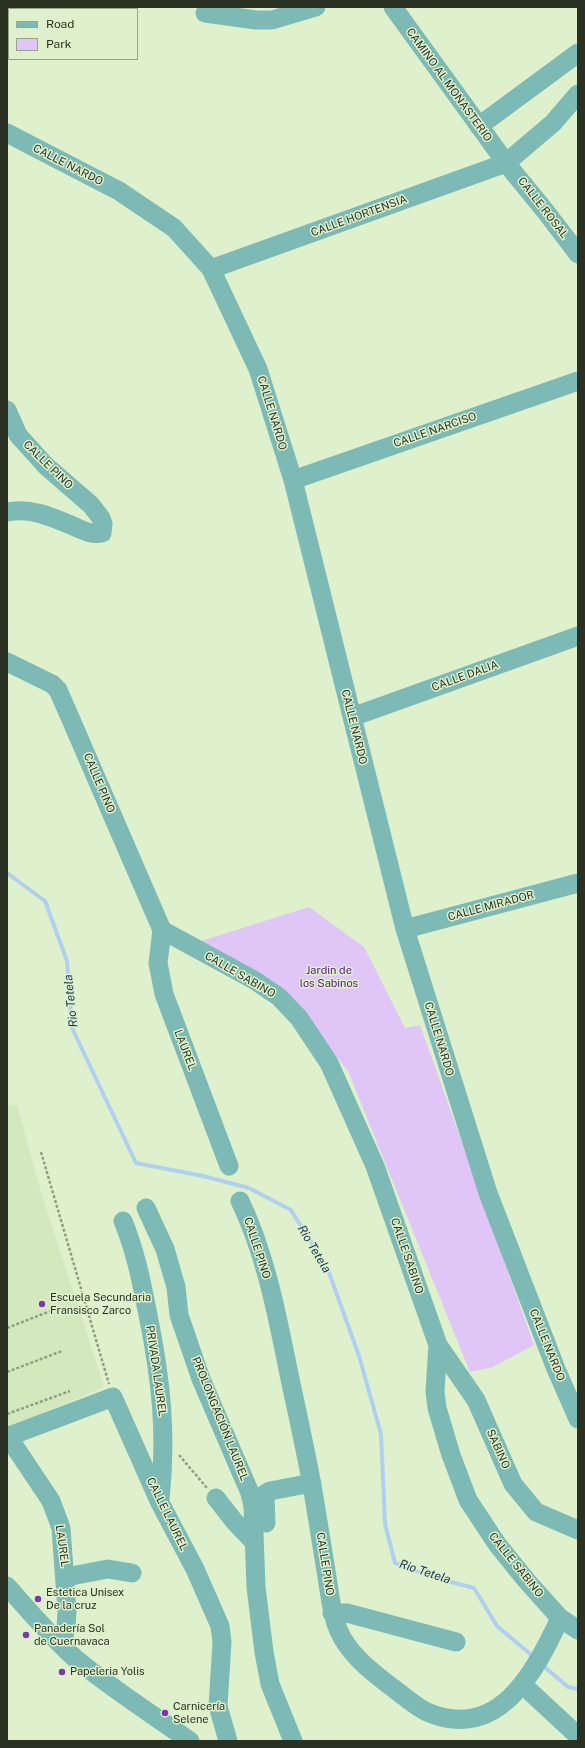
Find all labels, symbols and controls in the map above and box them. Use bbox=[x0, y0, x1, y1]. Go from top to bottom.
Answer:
legend bbox=[8, 8, 138, 60]
text: Road bbox=[46, 17, 74, 31]
street label: CAMINO AL MONASTERIO bbox=[403, 26, 495, 144]
text: Park bbox=[46, 37, 72, 51]
street label: CALLE NARDO bbox=[31, 142, 105, 188]
street label: CALLE ROSAL bbox=[515, 175, 571, 241]
street label: CALLE HORTENSIA bbox=[309, 192, 409, 240]
street label: CALLE NARDO bbox=[254, 374, 290, 452]
street label: CALLE NARCISO bbox=[392, 410, 478, 450]
street label: CALLE PINO bbox=[20, 438, 76, 492]
street label: CALLE DALIA bbox=[430, 658, 500, 694]
street label: CALLE NARDO bbox=[338, 688, 370, 766]
street label: CALLE PINO bbox=[80, 751, 118, 815]
street label: CALLE MIRADOR bbox=[446, 888, 536, 924]
street label: CALLE SABINO bbox=[202, 949, 278, 1001]
park label: Jardin de los Sabinos bbox=[300, 964, 358, 990]
water label: Rio Tetela bbox=[61, 974, 81, 1028]
street label: CALLE NARDO bbox=[421, 1000, 457, 1078]
street label: LAUREL bbox=[171, 1028, 199, 1072]
street label: CALLE PINO bbox=[241, 1216, 273, 1280]
street label: CALLE SABINO bbox=[388, 1216, 426, 1296]
water label: Rio Tetela bbox=[294, 1223, 334, 1275]
place label: Escuela Secundaria Fransisco Zarco bbox=[50, 1291, 151, 1317]
marker: Escuela Secundaria Fransisco Zarco bbox=[37, 1299, 47, 1309]
street label: CALLE NARDO bbox=[527, 1307, 567, 1383]
street label: PRIVADA LAUREL bbox=[143, 1325, 169, 1417]
street label: PROLONGACIÓN LAUREL bbox=[189, 1355, 251, 1483]
street label: SABINO bbox=[483, 1427, 513, 1471]
street label: CALLE LAUREL bbox=[144, 1475, 190, 1553]
street label: LAUREL bbox=[53, 1524, 71, 1568]
street label: CALLE SABINO bbox=[486, 1530, 546, 1600]
street label: CALLE PINO bbox=[313, 1531, 337, 1597]
water label: Rio Tetela bbox=[398, 1557, 452, 1587]
place label: Estetica Unisex De la cruz bbox=[46, 1586, 124, 1612]
marker: Estetica Unisex De la cruz bbox=[33, 1594, 43, 1604]
place label: Panadería Sol de Cuernavaca bbox=[34, 1622, 110, 1648]
marker: Panadería Sol de Cuernavaca bbox=[21, 1630, 31, 1640]
place label: Papeleria Yolis bbox=[70, 1665, 145, 1679]
marker: Papeleria Yolis bbox=[57, 1667, 67, 1677]
place label: Carnicería Selene bbox=[173, 1700, 225, 1726]
marker: Carnicería Selene bbox=[160, 1708, 170, 1718]

